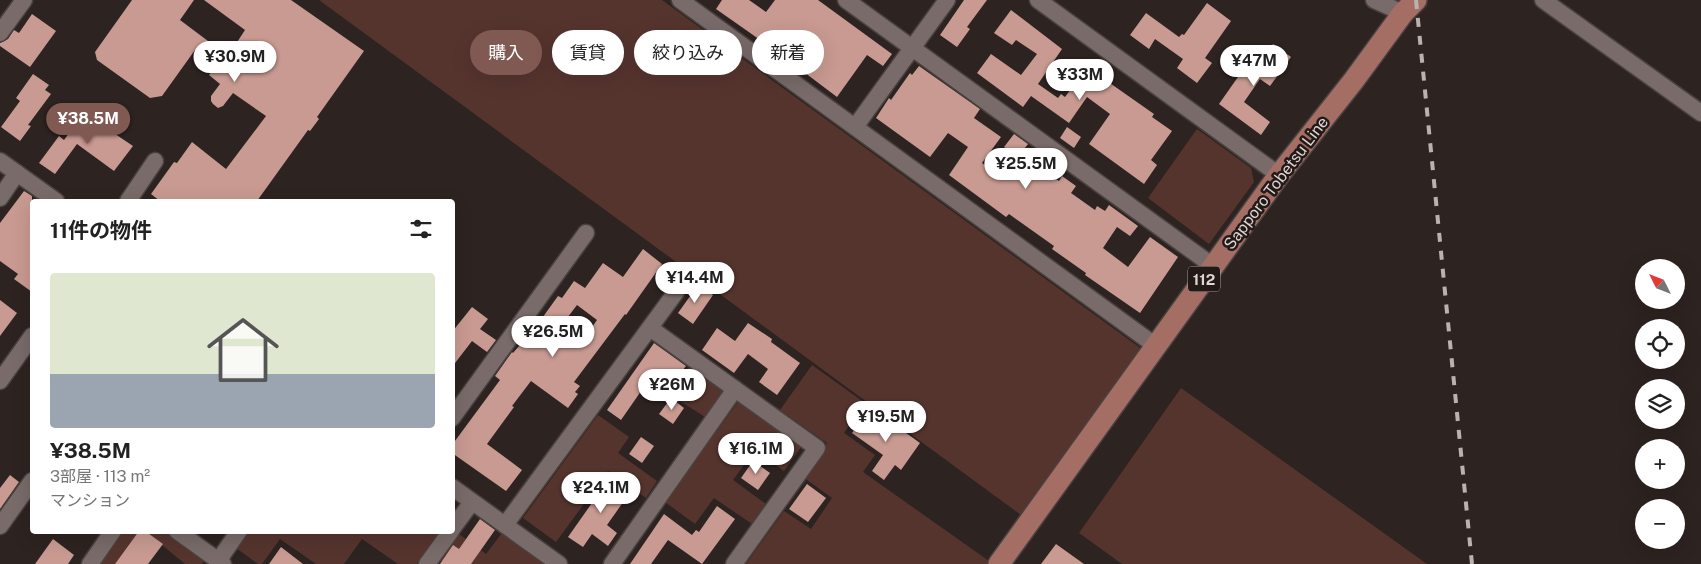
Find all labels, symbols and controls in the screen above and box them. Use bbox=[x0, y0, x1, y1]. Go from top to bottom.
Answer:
chip: 購入 bbox=[470, 30, 542, 75]
chip: 賃貸 bbox=[552, 30, 624, 75]
chip: 絞り込み bbox=[634, 30, 742, 75]
chip: 新着 bbox=[752, 30, 824, 75]
pin: ¥30.9M bbox=[194, 41, 276, 83]
pin: ¥47M bbox=[1224, 44, 1284, 87]
text: ¥30.9M bbox=[205, 47, 265, 66]
text: ¥47M bbox=[1231, 51, 1277, 70]
pin: ¥33M bbox=[1050, 58, 1110, 101]
text: ¥33M bbox=[1057, 65, 1103, 84]
pin: ¥38.5M bbox=[47, 102, 129, 145]
text: ¥38.5M bbox=[57, 109, 119, 128]
street label: Sapporo Tobetsu Line bbox=[1220, 113, 1332, 253]
pin: ¥25.5M bbox=[985, 148, 1067, 190]
text: ¥25.5M bbox=[995, 154, 1057, 173]
icon: filters bbox=[407, 215, 435, 243]
text: 11件の物件 bbox=[50, 218, 152, 243]
north arrow bbox=[1635, 259, 1685, 309]
map controls bbox=[1635, 259, 1685, 549]
pin: ¥14.4M bbox=[654, 262, 736, 304]
road number: 112 bbox=[1188, 266, 1220, 292]
text: ¥14.4M bbox=[666, 268, 724, 287]
icon: home bbox=[198, 305, 288, 395]
pin: ¥26.5M bbox=[512, 316, 594, 358]
button: locate bbox=[1635, 319, 1685, 369]
text: ¥26.5M bbox=[522, 322, 584, 341]
pin: ¥26M bbox=[642, 368, 702, 411]
text: ¥26M bbox=[649, 375, 695, 394]
button: layers bbox=[1635, 379, 1685, 429]
pin: ¥19.5M bbox=[845, 400, 927, 443]
text: ¥19.5M bbox=[857, 407, 915, 426]
pin: ¥16.1M bbox=[715, 432, 797, 475]
text: ¥38.5M bbox=[50, 438, 131, 463]
text: ¥16.1M bbox=[729, 439, 783, 458]
button: + bbox=[1635, 439, 1685, 489]
text: 3部屋 · 113 m² bbox=[50, 467, 150, 486]
pin: ¥24.1M bbox=[560, 472, 642, 514]
text: ¥24.1M bbox=[572, 478, 630, 497]
text: マンション bbox=[50, 491, 130, 510]
button: − bbox=[1635, 499, 1685, 549]

